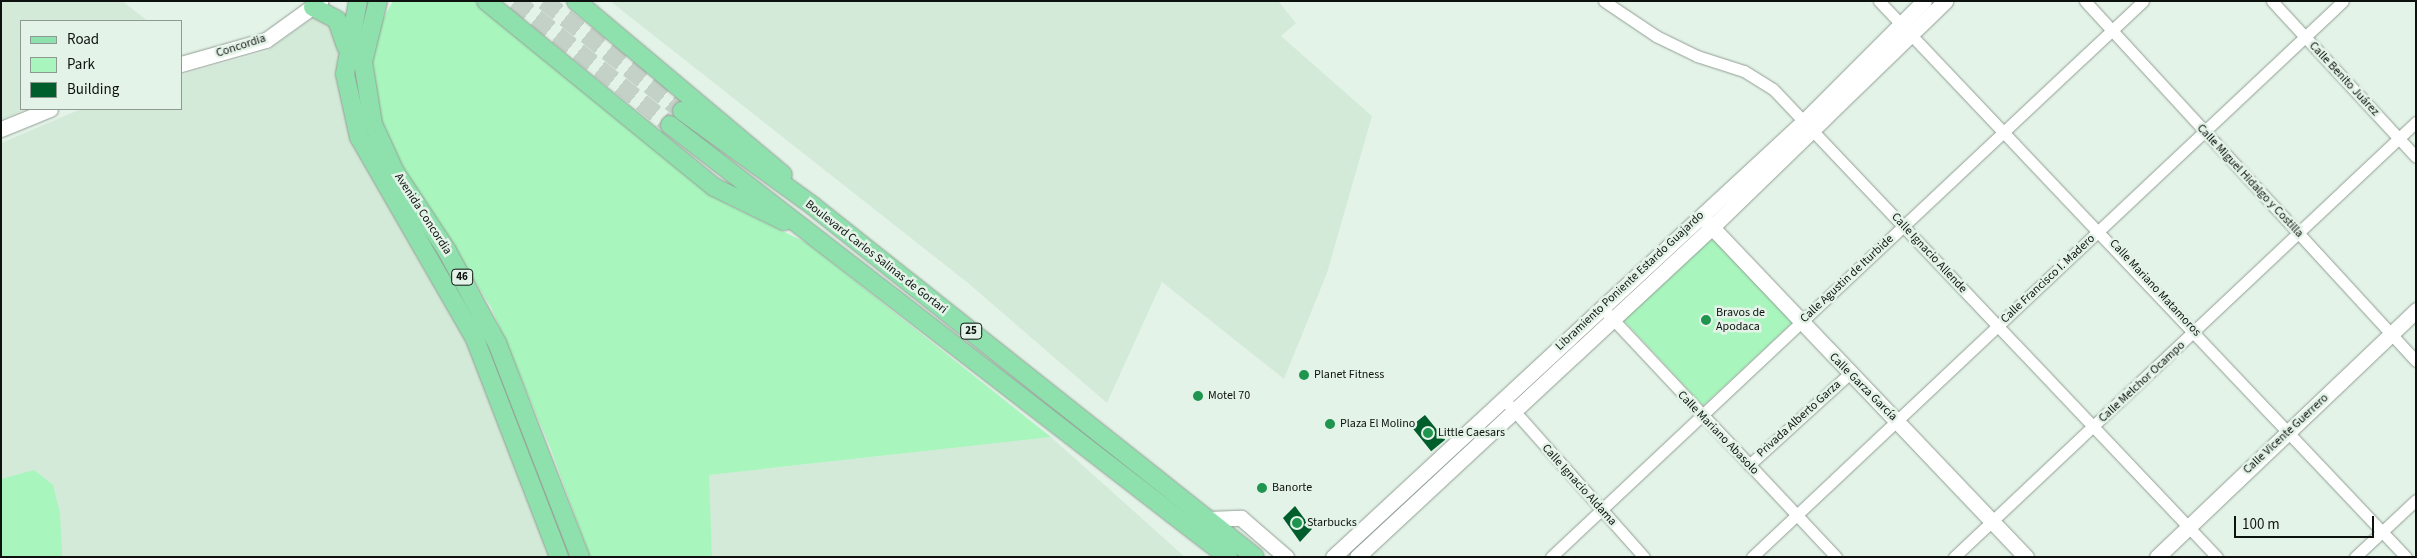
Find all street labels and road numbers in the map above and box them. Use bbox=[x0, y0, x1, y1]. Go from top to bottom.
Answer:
street label: Concordia bbox=[214, 31, 268, 61]
street label: Calle Benito Juárez bbox=[2306, 39, 2382, 119]
street label: Calle Miguel Hidalgo y Costilla bbox=[2194, 121, 2306, 241]
street label: Avenida Concordia bbox=[391, 171, 455, 257]
street label: Boulevard Carlos Salinas de Gortari bbox=[802, 197, 950, 317]
street label: Libramiento Poniente Estardo Guajardo bbox=[1553, 208, 1707, 354]
street label: Calle Ignacio Allende bbox=[1888, 210, 1970, 296]
street label: Calle Agustin de Iturbide bbox=[1797, 232, 1897, 326]
street label: Calle Francisco I. Madero bbox=[1998, 232, 2098, 326]
street label: Calle Mariano Matamoros bbox=[2106, 237, 2204, 339]
road number: 46 bbox=[451, 268, 473, 286]
road number: 25 bbox=[960, 322, 982, 340]
street label: Calle Melchor Ocampo bbox=[2096, 338, 2188, 426]
street label: Calle Garza García bbox=[1826, 350, 1900, 424]
street label: Privada Alberto Garza bbox=[1754, 378, 1844, 460]
street label: Calle Mariano Abasolo bbox=[1674, 388, 1762, 478]
street label: Calle Vicente Guerrero bbox=[2240, 391, 2332, 477]
street label: Calle Ignacio Aldama bbox=[1539, 441, 1619, 529]

